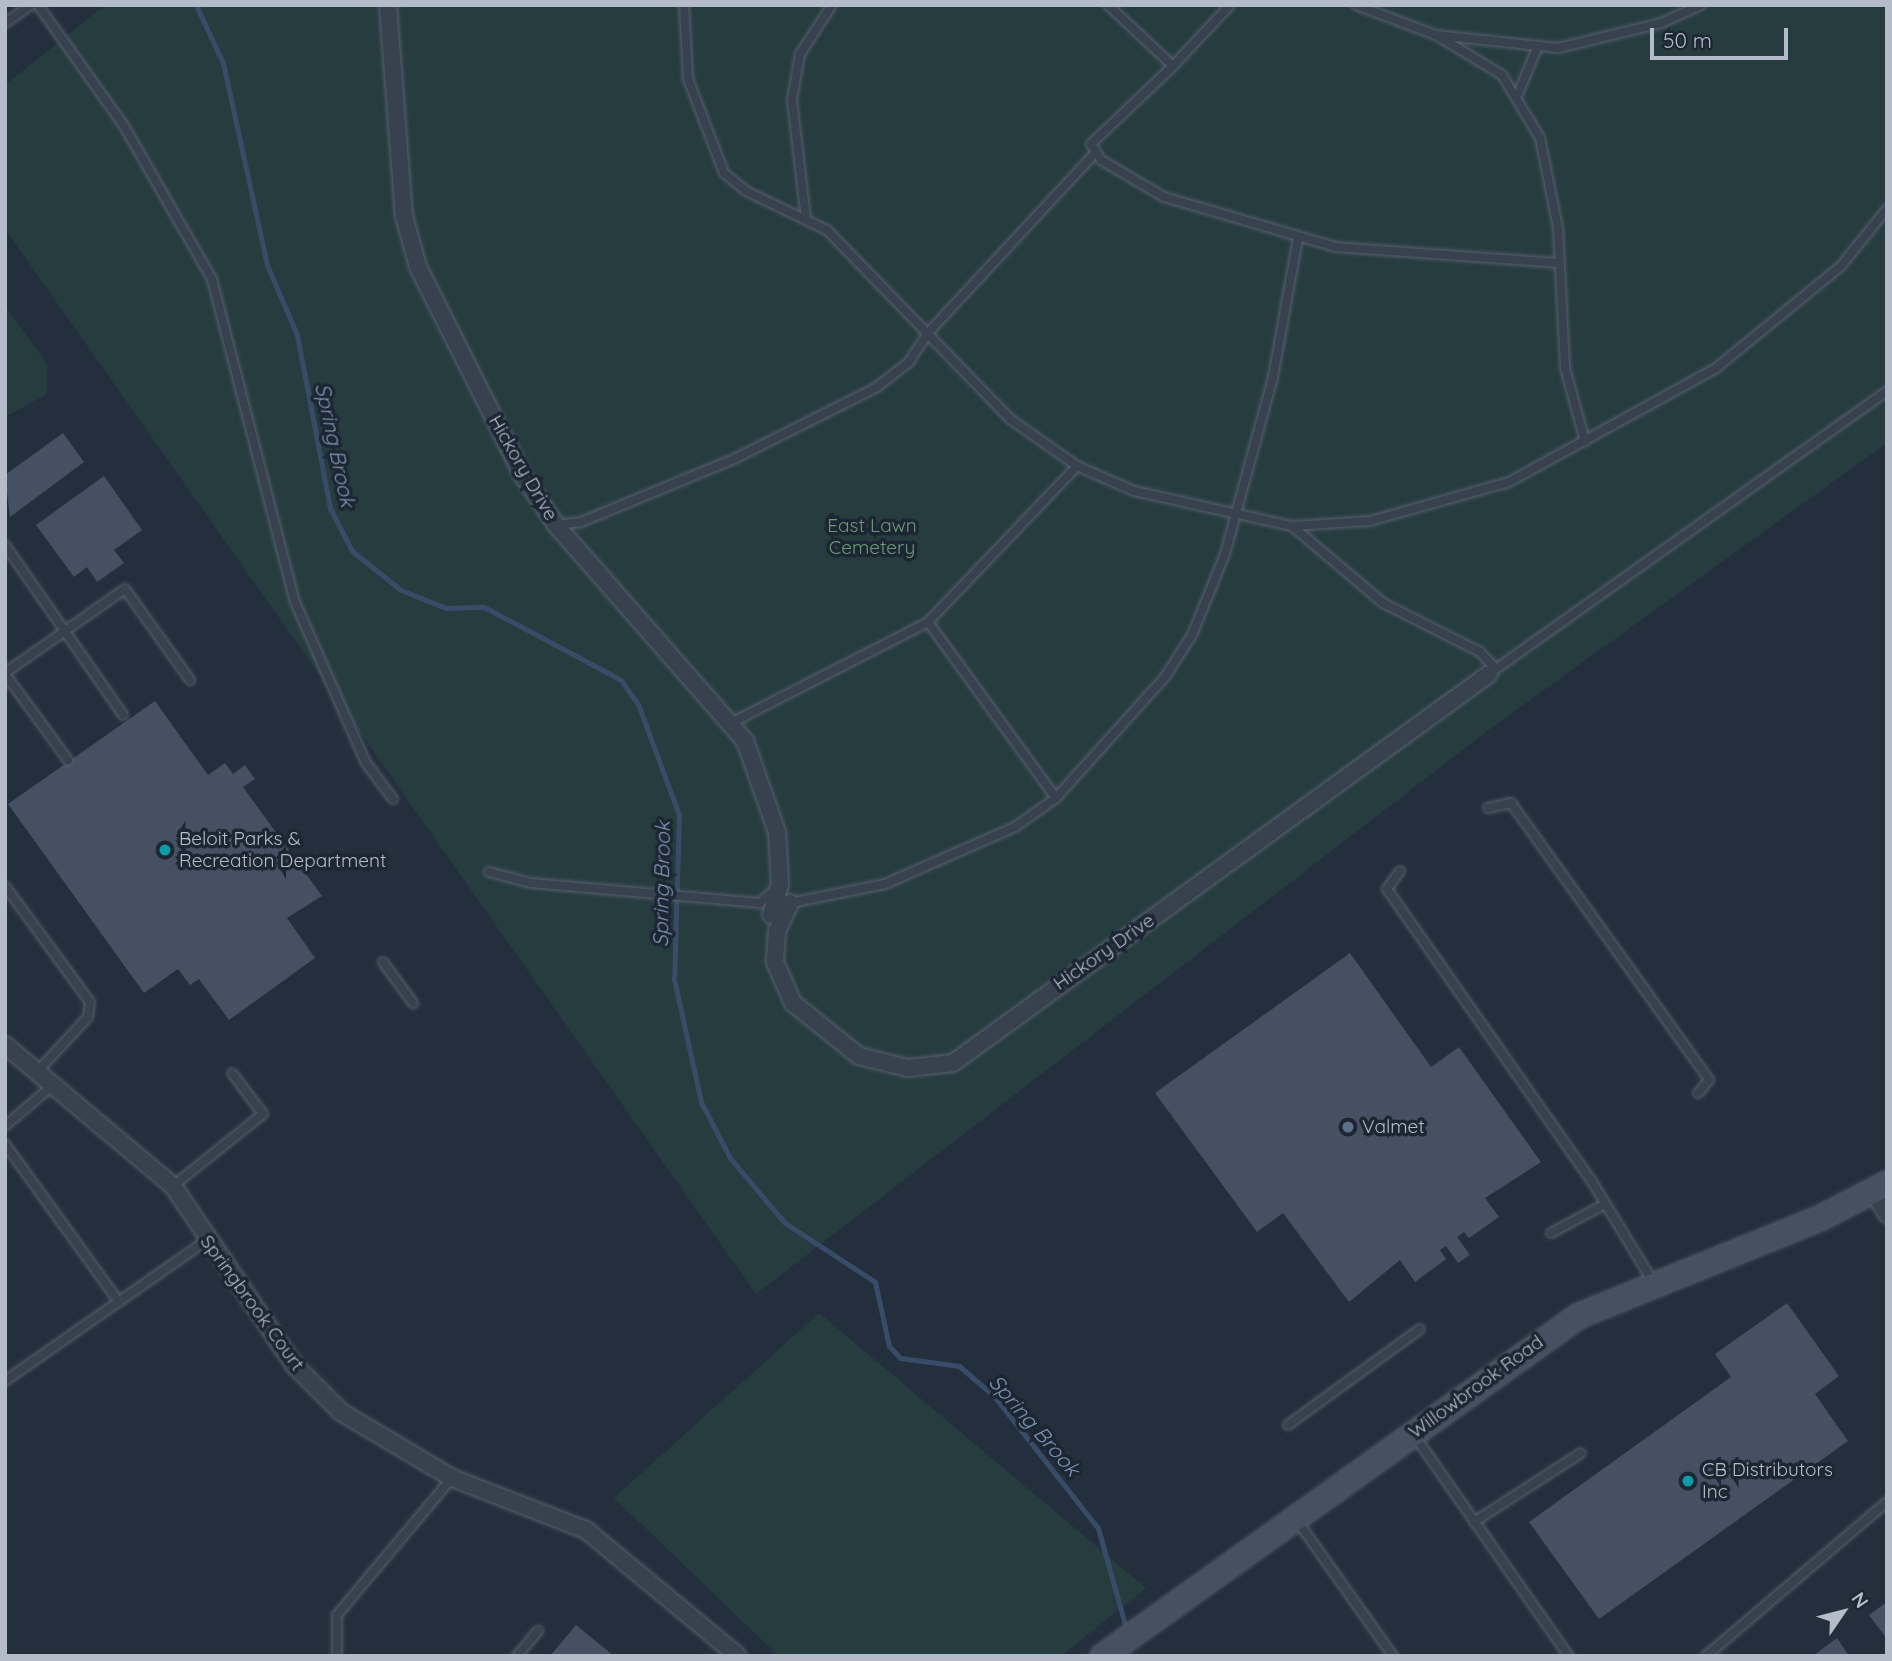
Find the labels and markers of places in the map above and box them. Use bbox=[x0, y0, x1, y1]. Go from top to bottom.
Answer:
place label: Beloit Parks & Recreation Department bbox=[179, 828, 386, 872]
marker: Beloit Parks & Recreation Department bbox=[157, 842, 173, 858]
place label: Valmet bbox=[1362, 1116, 1425, 1138]
marker: Valmet bbox=[1340, 1119, 1356, 1135]
place label: CB Distributors Inc bbox=[1702, 1459, 1833, 1503]
marker: CB Distributors Inc bbox=[1680, 1473, 1696, 1489]

